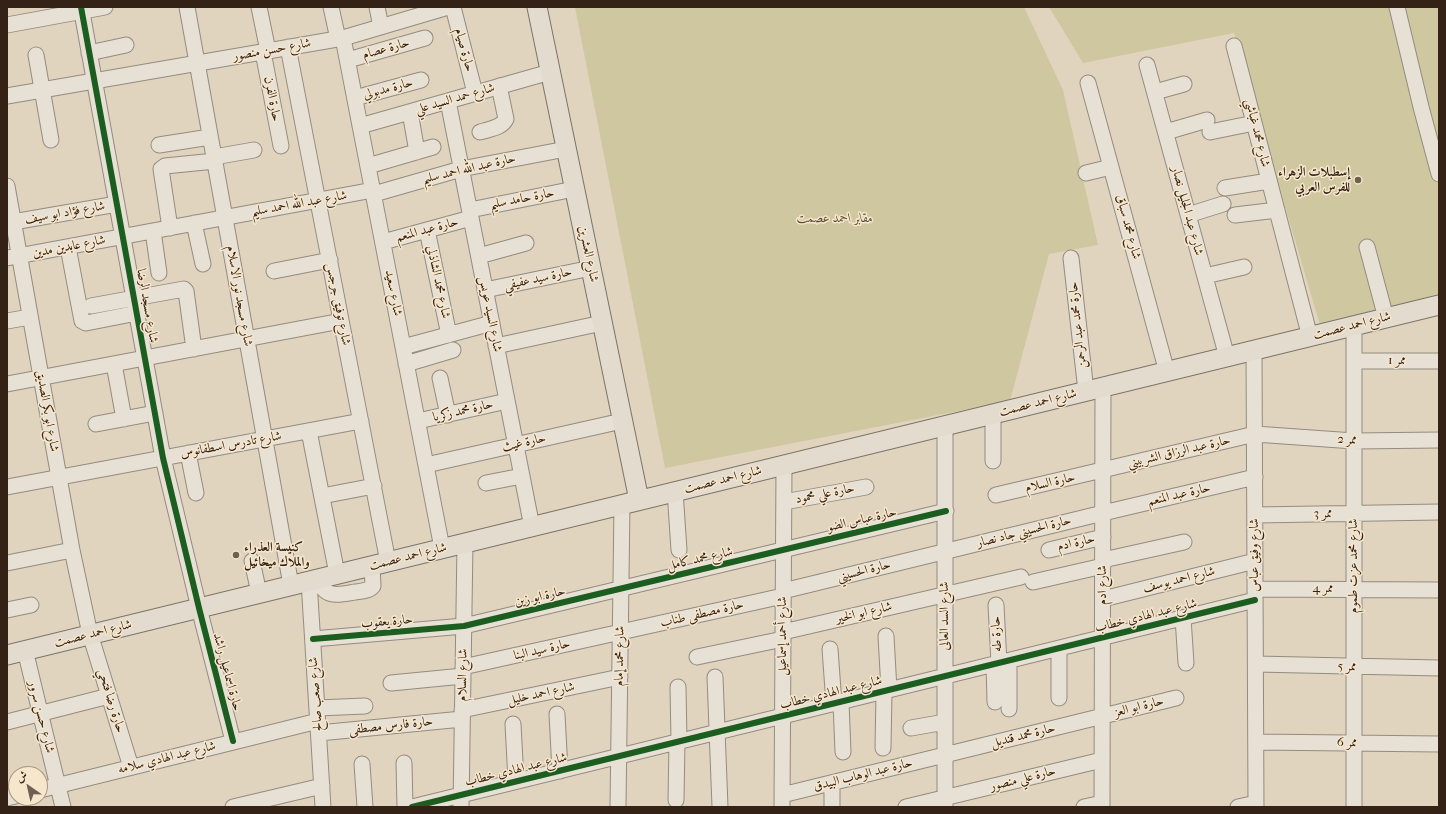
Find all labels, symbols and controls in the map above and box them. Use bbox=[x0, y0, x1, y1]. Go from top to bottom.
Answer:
street label: حارة صيام bbox=[451, 26, 477, 74]
street label: شارع حسن منصور bbox=[232, 35, 312, 65]
street label: حارة عصام bbox=[361, 35, 411, 63]
street label: حارة الفرن bbox=[260, 75, 284, 123]
street label: حارة مدبولي bbox=[361, 75, 415, 103]
street label: شارع حمد السيد علي bbox=[413, 80, 497, 118]
street label: شارع محمد غباشي bbox=[1241, 97, 1273, 169]
street label: حارة عبد الله احمد سليم bbox=[421, 151, 517, 187]
street label: شارع عبد الجليل نصار bbox=[1168, 165, 1206, 257]
place label: إسطبلات الزهراء للفرس العربي bbox=[1278, 165, 1350, 196]
marker: إسطبلات الزهراء للفرس العربي bbox=[1353, 175, 1363, 185]
street label: حارة حامد سليم bbox=[488, 185, 556, 213]
street label: شارع عبد الله احمد سليم bbox=[250, 188, 348, 220]
street label: شارع محمد سباق bbox=[1112, 193, 1144, 261]
street label: شارع فؤاد ابو سيف bbox=[24, 198, 106, 228]
park label: مقابر احمد عصمت bbox=[797, 211, 873, 227]
street label: حارة عبد المنعم bbox=[394, 214, 460, 246]
street label: شارع العشرين bbox=[574, 224, 602, 284]
street label: شارع عابدين مدين bbox=[31, 232, 107, 262]
street label: شارع مسجد نور الاسلام bbox=[222, 244, 256, 348]
street label: شارع محمد الشاذلي bbox=[423, 244, 453, 320]
street label: شارع توفيق جرجس bbox=[322, 261, 354, 347]
street label: حارة سيد عفيفي bbox=[503, 264, 573, 294]
street label: شارع مسجد الرضا bbox=[133, 268, 161, 344]
street label: شارع سعيد bbox=[381, 269, 405, 317]
street label: شارع السيد عويس bbox=[475, 275, 505, 353]
street label: حارة محمد عبد الرحمن bbox=[1066, 281, 1090, 369]
street label: شارع احمد عصمت bbox=[1311, 309, 1393, 343]
street label: ممر 1 bbox=[1388, 353, 1406, 369]
street label: شارع ابو بكر الصديق bbox=[32, 369, 62, 453]
street label: شارع احمد عصمت bbox=[997, 386, 1079, 420]
street label: حارة محمد زكريا bbox=[431, 396, 495, 426]
street label: شارع تادرس اسطفانوس bbox=[179, 428, 283, 462]
street label: حارة غيث bbox=[501, 430, 547, 456]
street label: ممر 2 bbox=[1337, 432, 1357, 448]
street label: حارة عبد الرزاق الشربيني bbox=[1126, 433, 1232, 471]
street label: شارع احمد عصمت bbox=[682, 463, 764, 497]
street label: حارة السلام bbox=[1023, 470, 1077, 496]
street label: حارة عبد المنعم bbox=[1146, 480, 1212, 510]
street label: حارة علي محمود bbox=[794, 481, 856, 507]
street label: حارة عباس الضو bbox=[826, 504, 898, 536]
street label: ممر 3 bbox=[1314, 506, 1332, 522]
street label: حارة الحسيني جاد نصار bbox=[975, 513, 1073, 551]
street label: شارع وفيق عباس bbox=[1247, 518, 1263, 592]
street label: شارع محمد عزت طموم bbox=[1346, 519, 1362, 613]
street label: حارة ادم bbox=[1056, 531, 1096, 555]
place label: كنيسة العذراء والملاك ميخائيل bbox=[244, 540, 310, 571]
street label: شارع احمد عصمت bbox=[367, 540, 449, 574]
street label: شارع محمد كامل bbox=[665, 544, 735, 574]
marker: كنيسة العذراء والملاك ميخائيل bbox=[231, 550, 241, 560]
street label: حارة الحسيني bbox=[836, 557, 892, 585]
street label: شارع احمد يوسف bbox=[1141, 563, 1217, 597]
street label: شارع ادم bbox=[1095, 565, 1111, 605]
street label: ممر 4 bbox=[1313, 581, 1333, 597]
street label: شارع السد العالى bbox=[937, 582, 953, 650]
street label: حارة ابو زين bbox=[513, 584, 567, 610]
street label: شارع أحمد إسماعيل bbox=[775, 596, 791, 676]
street label: شارع عبد الهادي خطاب bbox=[1093, 596, 1199, 636]
street label: حارة مصطفى طناب bbox=[659, 597, 745, 631]
street label: شارع ابو الخير bbox=[834, 599, 894, 627]
street label: حارة يعقوب bbox=[360, 612, 414, 632]
street label: حارة طه bbox=[988, 616, 1006, 652]
street label: شارع احمد عصمت bbox=[52, 617, 134, 651]
street label: شارع محمد إمام bbox=[612, 626, 628, 686]
street label: حارة اسماعيل راشد bbox=[209, 631, 245, 713]
street label: حارة سيد البنا bbox=[512, 636, 572, 664]
street label: شارع السلام bbox=[455, 649, 471, 701]
street label: شارع صعب صالح bbox=[306, 656, 326, 732]
street label: ممر 5 bbox=[1337, 659, 1357, 675]
street label: حارة رضا فتحي bbox=[94, 667, 128, 735]
street label: شارع عبد الهادي خطاب bbox=[778, 673, 884, 713]
street label: شارع حسن سرور bbox=[24, 679, 58, 755]
street label: شارع احمد خليل bbox=[506, 679, 576, 709]
street label: حارة ابو العز bbox=[1113, 693, 1165, 721]
street label: حارة فارس مصطفى bbox=[348, 714, 434, 738]
street label: حارة محمد قنديل bbox=[989, 720, 1057, 752]
street label: ممر 6 bbox=[1337, 735, 1357, 751]
street label: شارع عبد الهادي سلامه bbox=[116, 738, 218, 778]
street label: شارع عبد الهادي خطاب bbox=[463, 750, 569, 790]
street label: حارة عبد الوهاب البيدق bbox=[812, 755, 914, 795]
street label: حارة علي منصور bbox=[988, 763, 1058, 795]
north arrow bbox=[8, 766, 48, 806]
text: ش bbox=[13, 768, 30, 785]

